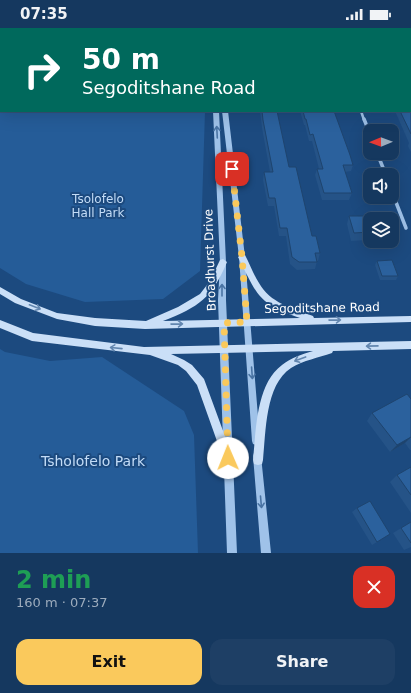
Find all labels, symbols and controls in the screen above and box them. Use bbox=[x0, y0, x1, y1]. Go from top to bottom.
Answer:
text: 07:35 bbox=[20, 5, 68, 23]
text: 50 m bbox=[82, 43, 160, 76]
icon: right bbox=[16, 44, 68, 96]
text: Segoditshane Road bbox=[82, 77, 256, 98]
north arrow bbox=[363, 124, 399, 160]
map controls bbox=[363, 124, 399, 248]
one-way arrow bbox=[213, 126, 220, 139]
pin bbox=[215, 152, 249, 186]
icon: arrive bbox=[221, 158, 243, 180]
button: sound bbox=[363, 168, 399, 204]
park label: Tsolofelo Hall Park bbox=[71, 192, 124, 220]
street label: Broadhurst Drive bbox=[201, 209, 219, 311]
button: layers bbox=[363, 212, 399, 248]
one-way arrow bbox=[219, 284, 226, 297]
street label: Segoditshane Road bbox=[264, 300, 380, 316]
one-way arrow bbox=[29, 304, 41, 312]
one-way arrow bbox=[328, 316, 341, 324]
one-way arrow bbox=[170, 321, 183, 328]
one-way arrow bbox=[366, 342, 379, 350]
one-way arrow bbox=[110, 344, 123, 351]
one-way arrow bbox=[295, 356, 307, 364]
one-way arrow bbox=[248, 366, 255, 379]
position arrow bbox=[207, 437, 249, 479]
park label: Tsholofelo Park bbox=[40, 453, 146, 469]
one-way arrow bbox=[258, 495, 265, 508]
text: 2 min bbox=[16, 566, 91, 594]
button: close bbox=[353, 566, 395, 608]
text: 160 m · 07:37 bbox=[16, 595, 107, 610]
button: Exit bbox=[16, 639, 202, 685]
button: Share bbox=[210, 639, 395, 685]

